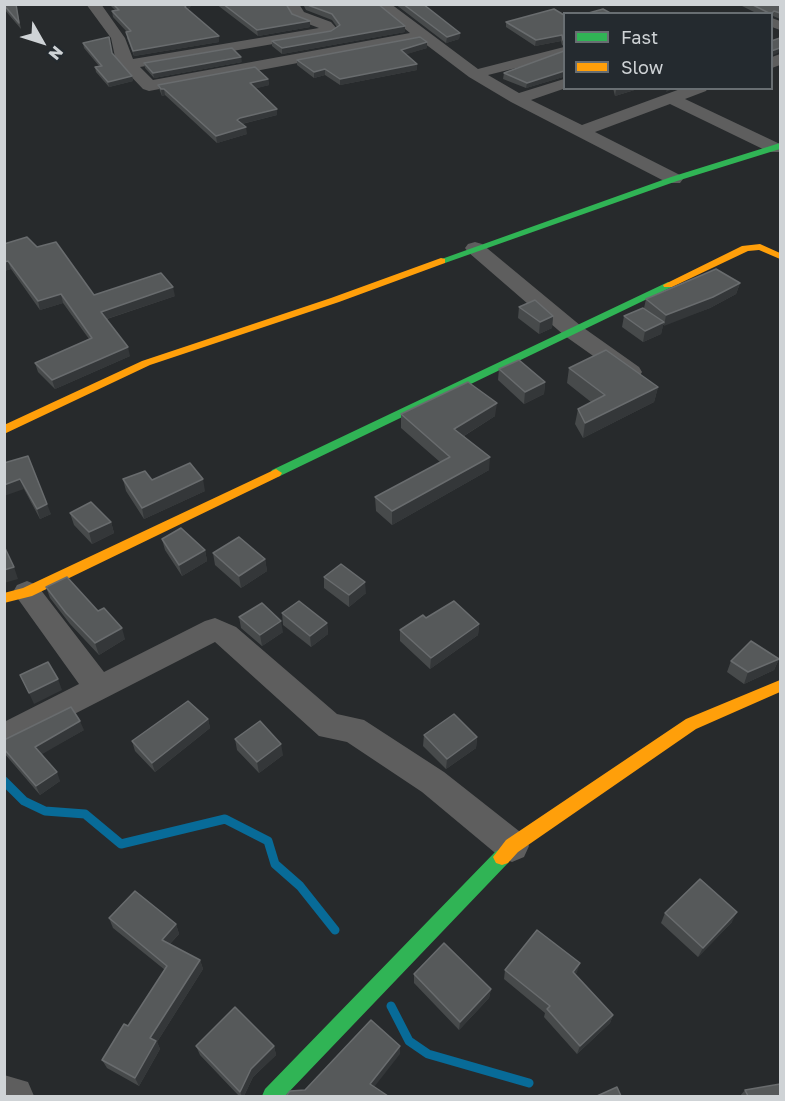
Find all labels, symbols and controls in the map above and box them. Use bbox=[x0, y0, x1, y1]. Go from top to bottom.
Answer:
north arrow bbox=[12, 12, 72, 72]
legend bbox=[563, 12, 773, 90]
text: Fast bbox=[621, 26, 658, 48]
text: N bbox=[44, 42, 68, 64]
text: Slow bbox=[621, 56, 663, 78]

